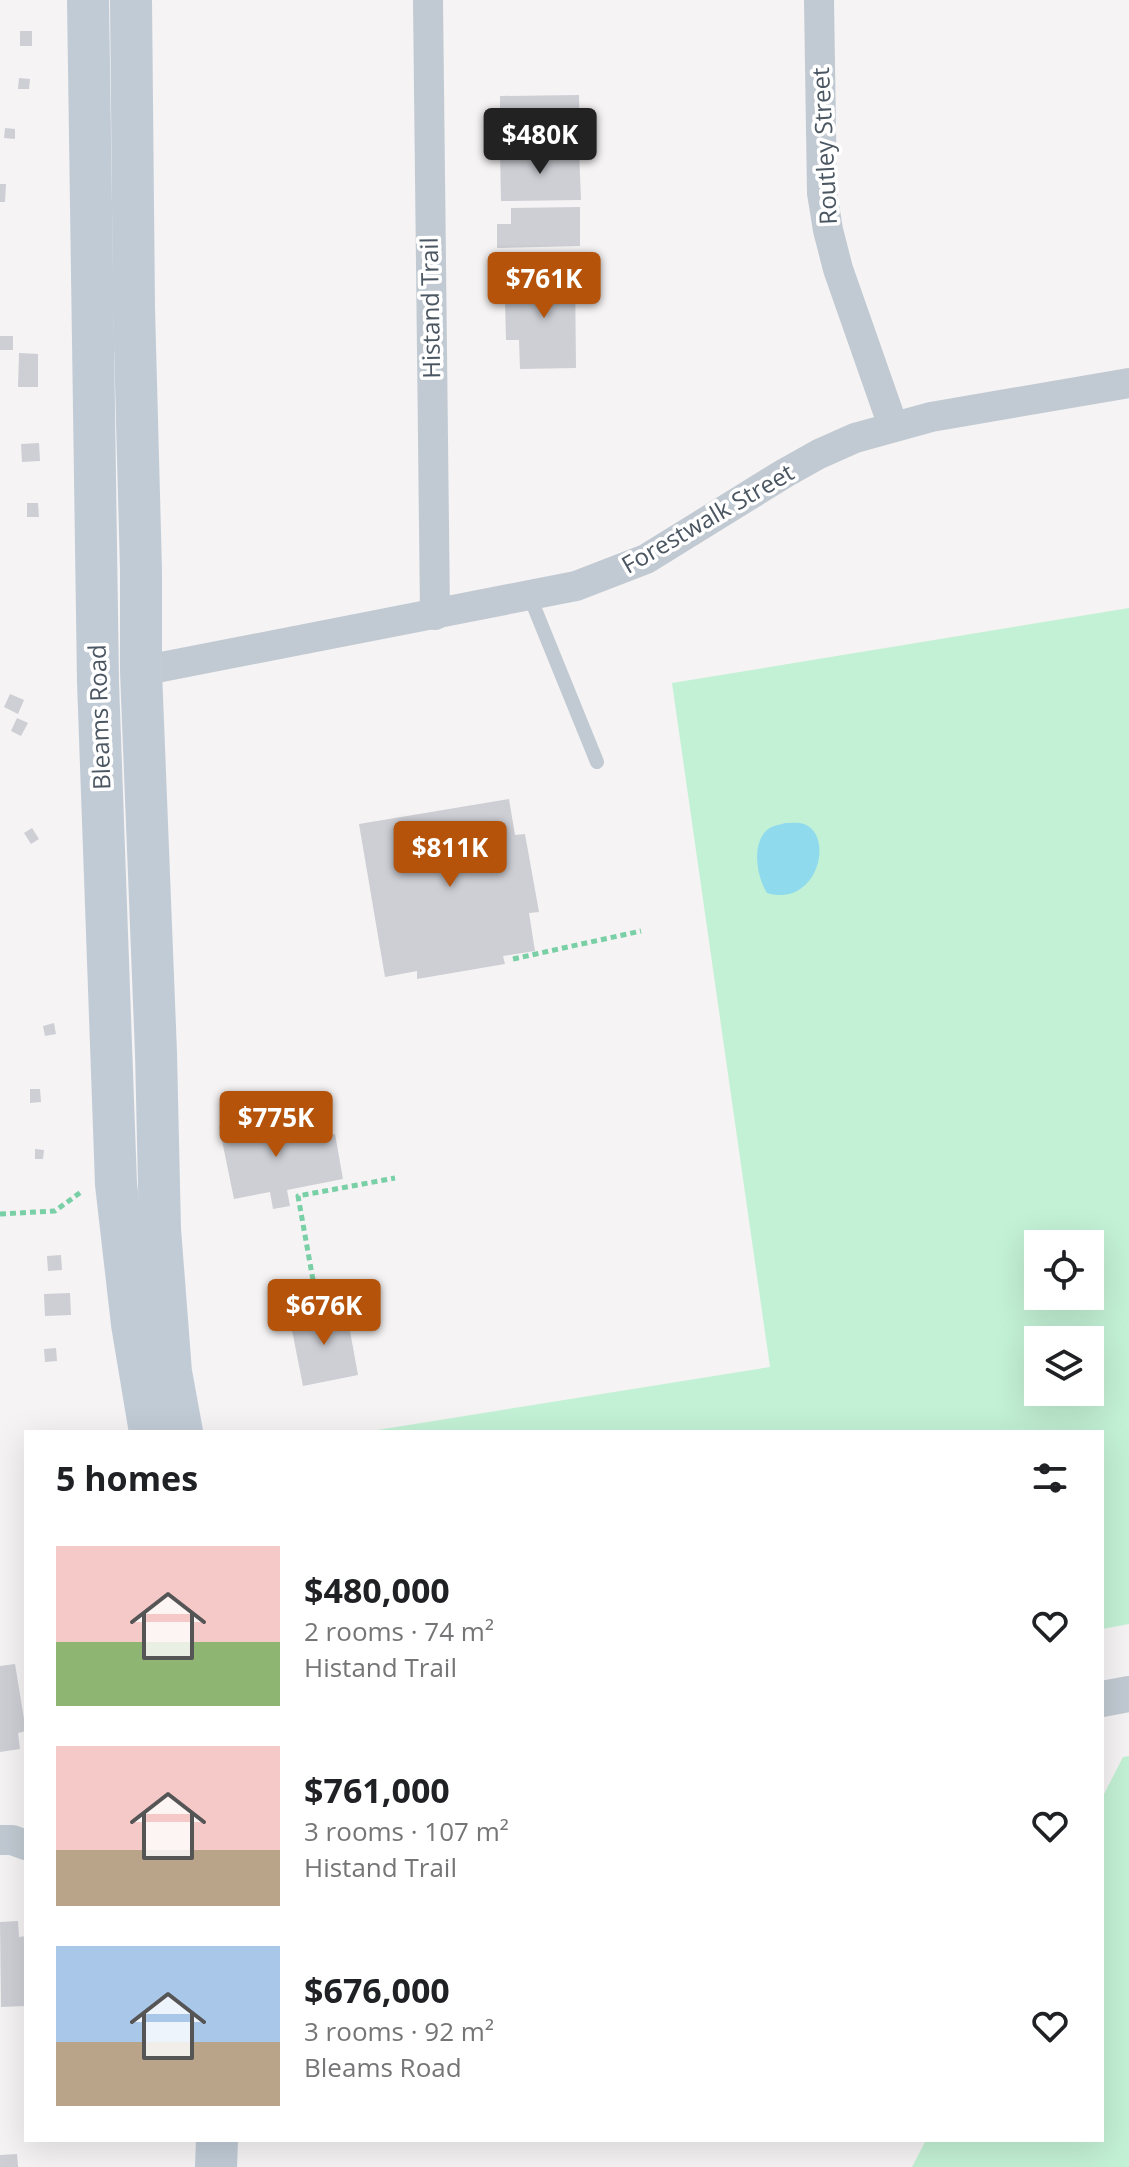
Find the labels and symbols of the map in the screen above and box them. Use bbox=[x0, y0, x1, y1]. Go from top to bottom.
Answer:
street label: Routley Street bbox=[803, 67, 844, 226]
pin: $480K bbox=[484, 108, 596, 176]
street label: Histand Trail bbox=[412, 237, 447, 379]
pin: $761K bbox=[488, 252, 600, 320]
street label: Forestwalk Street bbox=[615, 455, 799, 580]
street label: Bleams Road bbox=[79, 644, 118, 790]
pin: $811K bbox=[394, 821, 506, 889]
pin: $775K bbox=[220, 1091, 332, 1159]
pin: $676K bbox=[268, 1279, 380, 1347]

